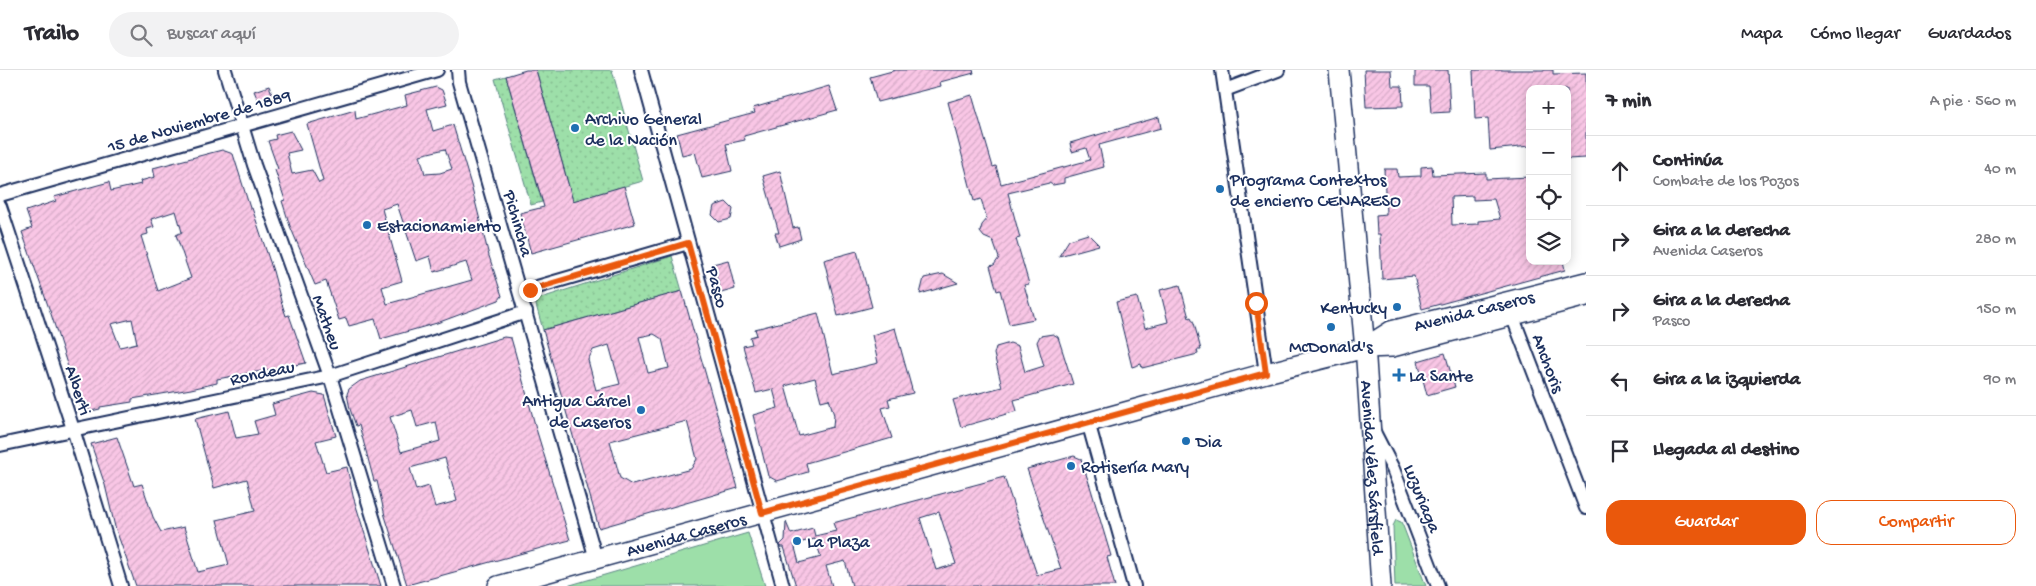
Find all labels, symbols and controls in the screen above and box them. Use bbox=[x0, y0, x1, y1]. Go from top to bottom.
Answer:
search box bbox=[109, 12, 459, 57]
text: Trailo bbox=[25, 20, 79, 49]
icon: search bbox=[127, 21, 155, 49]
text: Buscar aquí bbox=[167, 23, 256, 46]
text: Mapa bbox=[1741, 24, 1782, 45]
text: Cómo llegar bbox=[1810, 24, 1900, 45]
text: Guardados bbox=[1928, 24, 2011, 45]
map controls bbox=[1526, 85, 1571, 265]
button: + bbox=[1526, 85, 1571, 130]
street label: 15 de Noviembre de 1889 bbox=[105, 86, 294, 159]
text: 7 min bbox=[1606, 90, 1651, 115]
text: A pie · 560 m bbox=[1930, 93, 2016, 112]
place label: Archivo General de la Nación bbox=[585, 110, 702, 152]
marker: Archivo General de la Nación bbox=[569, 122, 581, 134]
button: − bbox=[1526, 130, 1571, 175]
text: Continúa bbox=[1653, 150, 1723, 173]
icon: ahead bbox=[1606, 157, 1634, 185]
text: 40 m bbox=[1984, 161, 2016, 180]
place label: Programa Contextos de encierro CENARESO bbox=[1229, 171, 1401, 213]
text: Combate de los Pozos bbox=[1653, 173, 1799, 192]
button: locate bbox=[1526, 175, 1571, 220]
marker: Programa Contextos de encierro CENARESO bbox=[1214, 183, 1226, 195]
street label: Pichincha bbox=[497, 187, 536, 260]
place label: Estacionamiento bbox=[377, 217, 501, 238]
marker: Estacionamiento bbox=[361, 219, 373, 231]
button: layers bbox=[1526, 220, 1571, 265]
text: Gira a la derecha bbox=[1653, 220, 1790, 243]
icon: right bbox=[1606, 227, 1634, 255]
text: 280 m bbox=[1975, 231, 2016, 250]
text: Avenida Caseros bbox=[1653, 243, 1762, 262]
street label: Pasco bbox=[700, 264, 731, 311]
route end bbox=[519, 279, 542, 302]
street label: Avenida Caseros bbox=[1412, 287, 1538, 338]
text: Gira a la derecha bbox=[1653, 290, 1790, 313]
street label: Matheu bbox=[306, 292, 345, 354]
route start bbox=[1245, 292, 1268, 315]
icon: right bbox=[1606, 297, 1634, 325]
place label: Kentucky bbox=[1320, 299, 1387, 320]
marker: Kentucky bbox=[1391, 301, 1403, 313]
text: 150 m bbox=[1977, 301, 2016, 320]
text: Pasco bbox=[1653, 313, 1690, 332]
marker: McDonald's bbox=[1325, 321, 1337, 333]
street label: Anchoris bbox=[1526, 332, 1568, 398]
place label: McDonald's bbox=[1289, 338, 1374, 359]
street label: Rondeau bbox=[228, 357, 297, 392]
street label: Alberti bbox=[59, 363, 95, 418]
place label: La Sante bbox=[1409, 367, 1474, 388]
icon: left bbox=[1606, 367, 1634, 395]
marker: La Sante bbox=[1393, 369, 1405, 381]
text: Gira a la izquierda bbox=[1653, 369, 1800, 392]
text: 90 m bbox=[1984, 371, 2016, 390]
street label: Avenida Vélez Sársfield bbox=[1354, 380, 1387, 557]
place label: Antigua Cárcel de Caseros bbox=[522, 392, 632, 434]
marker: Antigua Cárcel de Caseros bbox=[635, 404, 647, 416]
place label: Dia bbox=[1195, 433, 1223, 454]
marker: Dia bbox=[1180, 435, 1192, 447]
icon: arrive bbox=[1606, 437, 1634, 465]
text: Llegada al destino bbox=[1653, 439, 1799, 462]
place label: Rotisería Mary bbox=[1081, 458, 1189, 479]
marker: Rotisería Mary bbox=[1065, 460, 1077, 472]
street label: Luzuriaga bbox=[1397, 462, 1444, 537]
button: Guardar bbox=[1606, 500, 1806, 545]
button: Compartir bbox=[1816, 500, 2016, 545]
street label: Avenida Caseros bbox=[624, 509, 750, 563]
place label: La Plaza bbox=[807, 533, 871, 554]
marker: La Plaza bbox=[791, 535, 803, 547]

